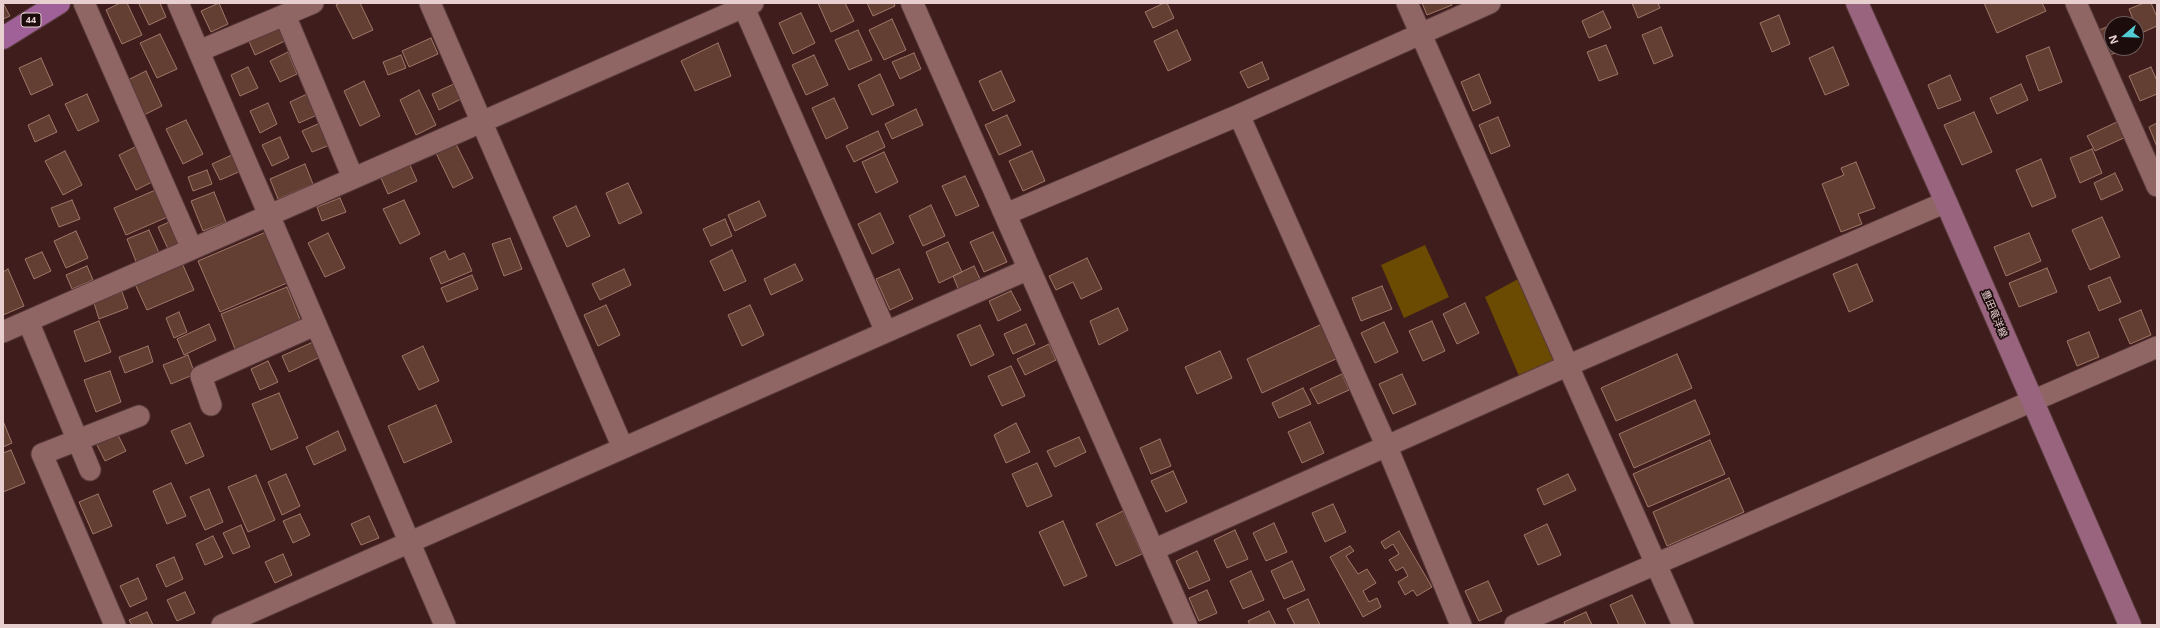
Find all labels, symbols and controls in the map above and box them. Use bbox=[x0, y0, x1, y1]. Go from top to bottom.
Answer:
road number: 44 bbox=[21, 13, 41, 27]
north arrow bbox=[2104, 16, 2144, 56]
text: N bbox=[2105, 33, 2122, 46]
street label: 豊田竜洋線 bbox=[1979, 289, 2009, 339]

